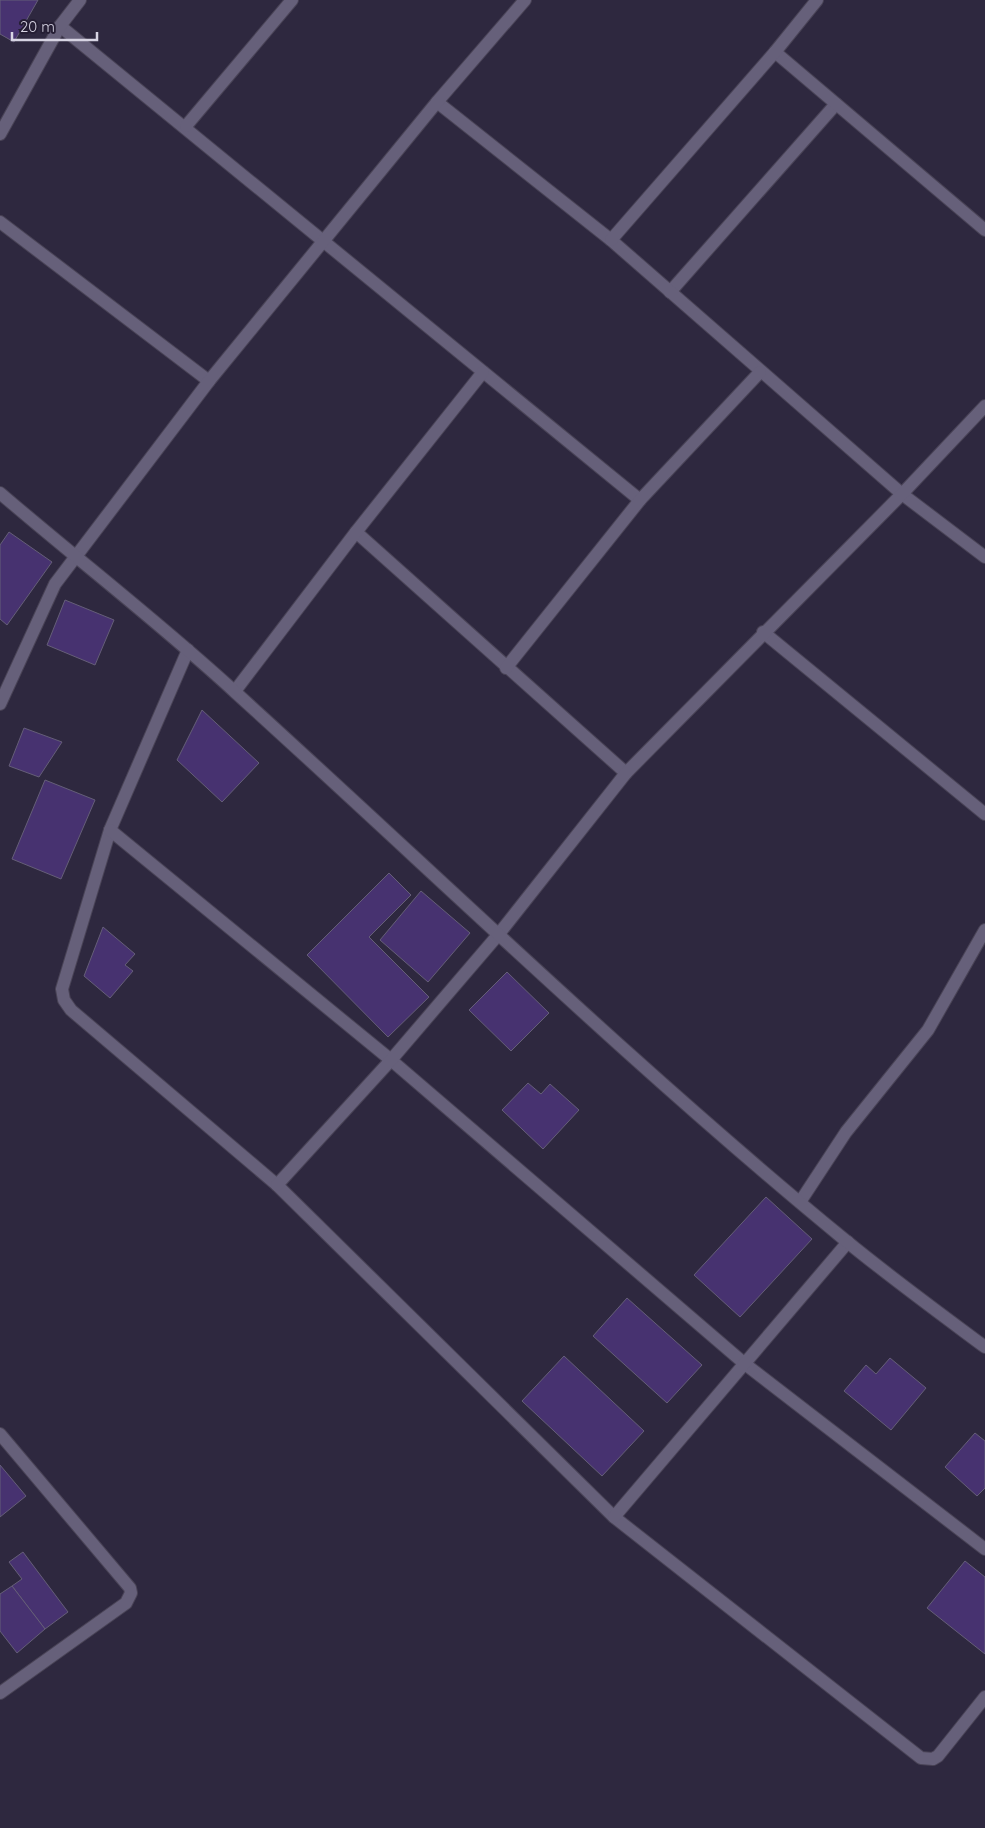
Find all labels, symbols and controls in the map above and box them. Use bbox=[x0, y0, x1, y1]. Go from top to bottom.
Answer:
scale bar bbox=[12, 10, 98, 42]
text: 20 m bbox=[20, 17, 55, 36]

